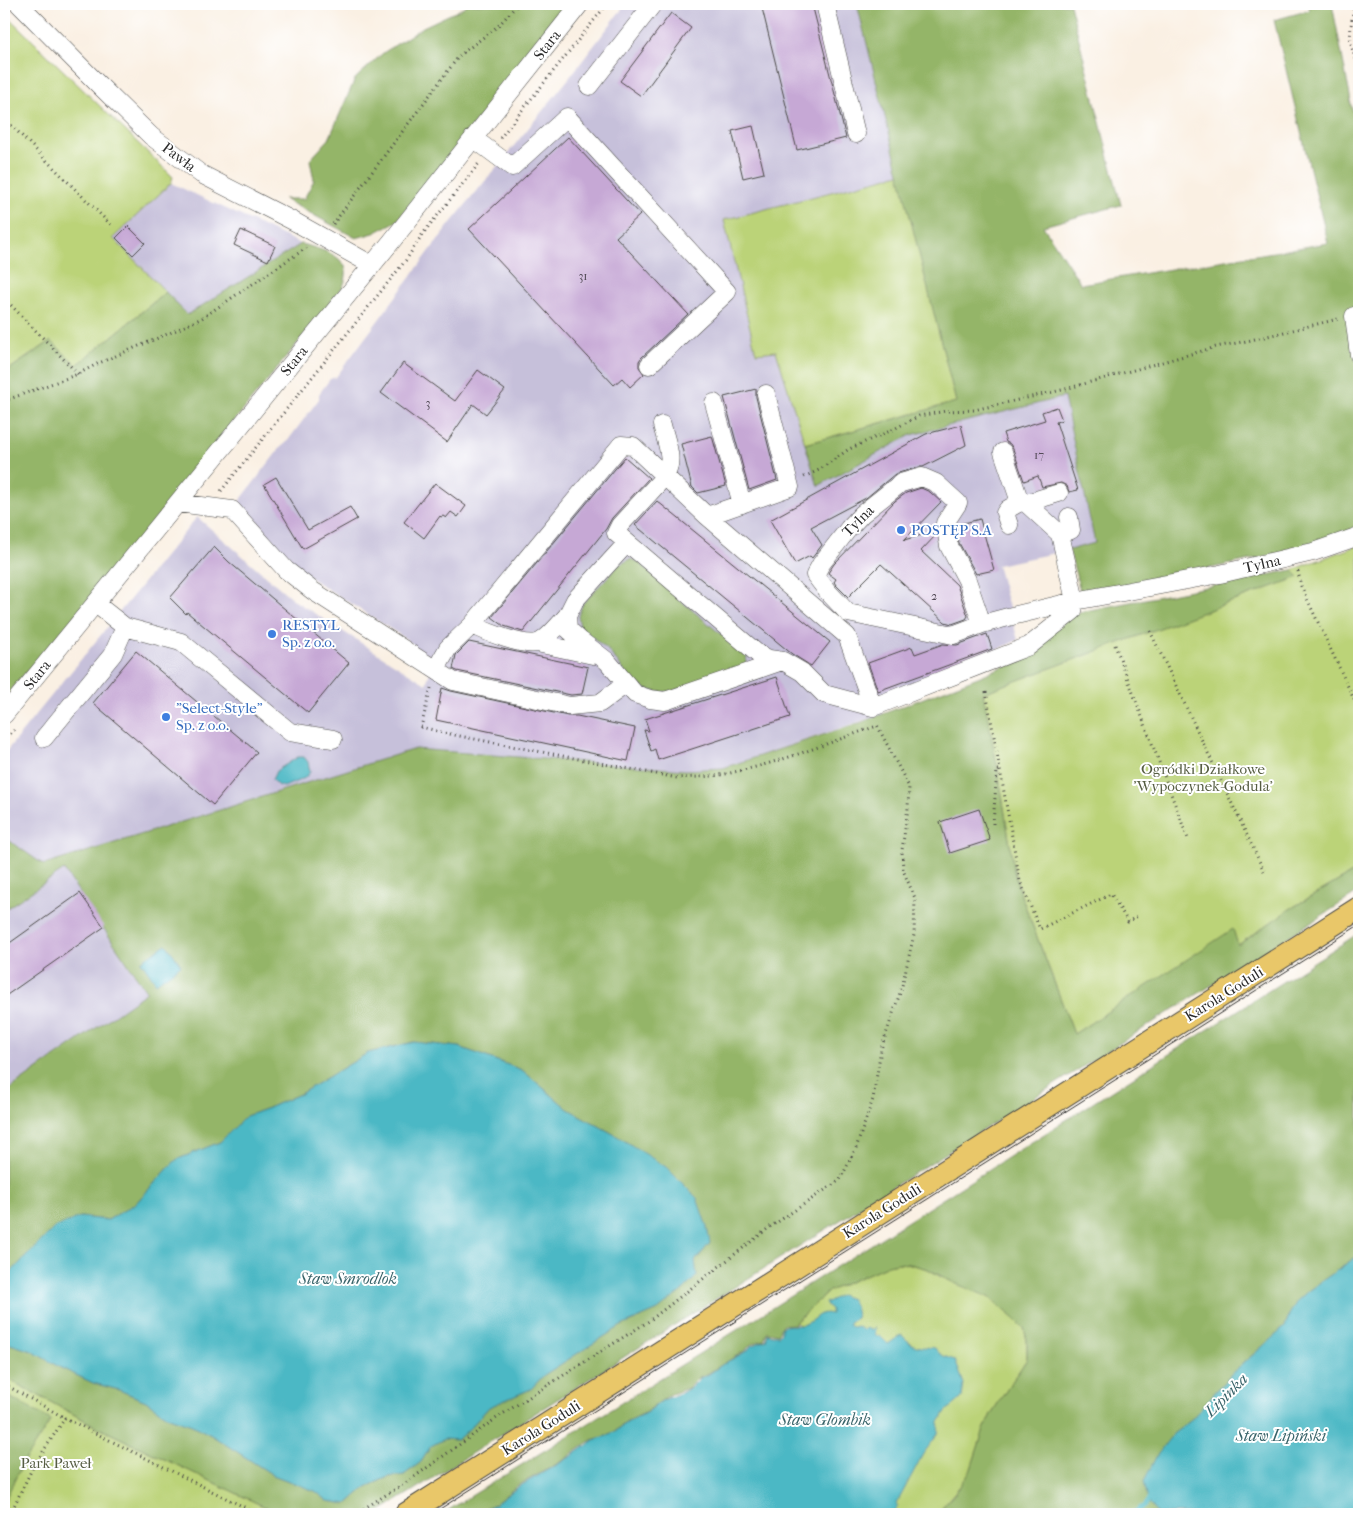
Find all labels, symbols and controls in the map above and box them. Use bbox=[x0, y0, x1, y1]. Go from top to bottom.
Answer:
street label: Stara bbox=[530, 25, 565, 64]
street label: Pawła bbox=[159, 138, 200, 176]
house number: 31 bbox=[578, 269, 588, 283]
street label: Stara bbox=[277, 342, 312, 380]
house number: 3 bbox=[426, 396, 431, 410]
house number: 17 bbox=[1034, 448, 1044, 462]
street label: Tylna bbox=[838, 501, 878, 541]
place label: POSTĘP S.A bbox=[911, 521, 992, 539]
marker: POSTĘP S.A bbox=[895, 524, 907, 536]
street label: Tylna bbox=[1242, 551, 1283, 577]
house number: 2 bbox=[931, 589, 937, 603]
place label: RESTYL Sp. z o.o. bbox=[282, 616, 339, 651]
marker: RESTYL Sp. z o.o. bbox=[266, 628, 278, 640]
street label: Stara bbox=[20, 656, 55, 694]
place label: "Select-Style" Sp. z o.o. bbox=[176, 699, 263, 734]
marker: "Select-Style" Sp. z o.o. bbox=[160, 711, 172, 723]
park label: Ogródki Działkowe 'Wypoczynek-Godula' bbox=[1133, 760, 1273, 795]
street label: Karola Goduli bbox=[1181, 962, 1267, 1025]
street label: Karola Goduli bbox=[839, 1179, 925, 1242]
water label: Staw Smrodlok bbox=[298, 1269, 397, 1288]
water label: Lipinka bbox=[1200, 1369, 1252, 1421]
street label: Karola Goduli bbox=[498, 1396, 584, 1459]
water label: Staw Glombik bbox=[778, 1410, 871, 1429]
water label: Staw Lipiński bbox=[1235, 1426, 1328, 1445]
park label: Park Paweł bbox=[21, 1454, 92, 1472]

